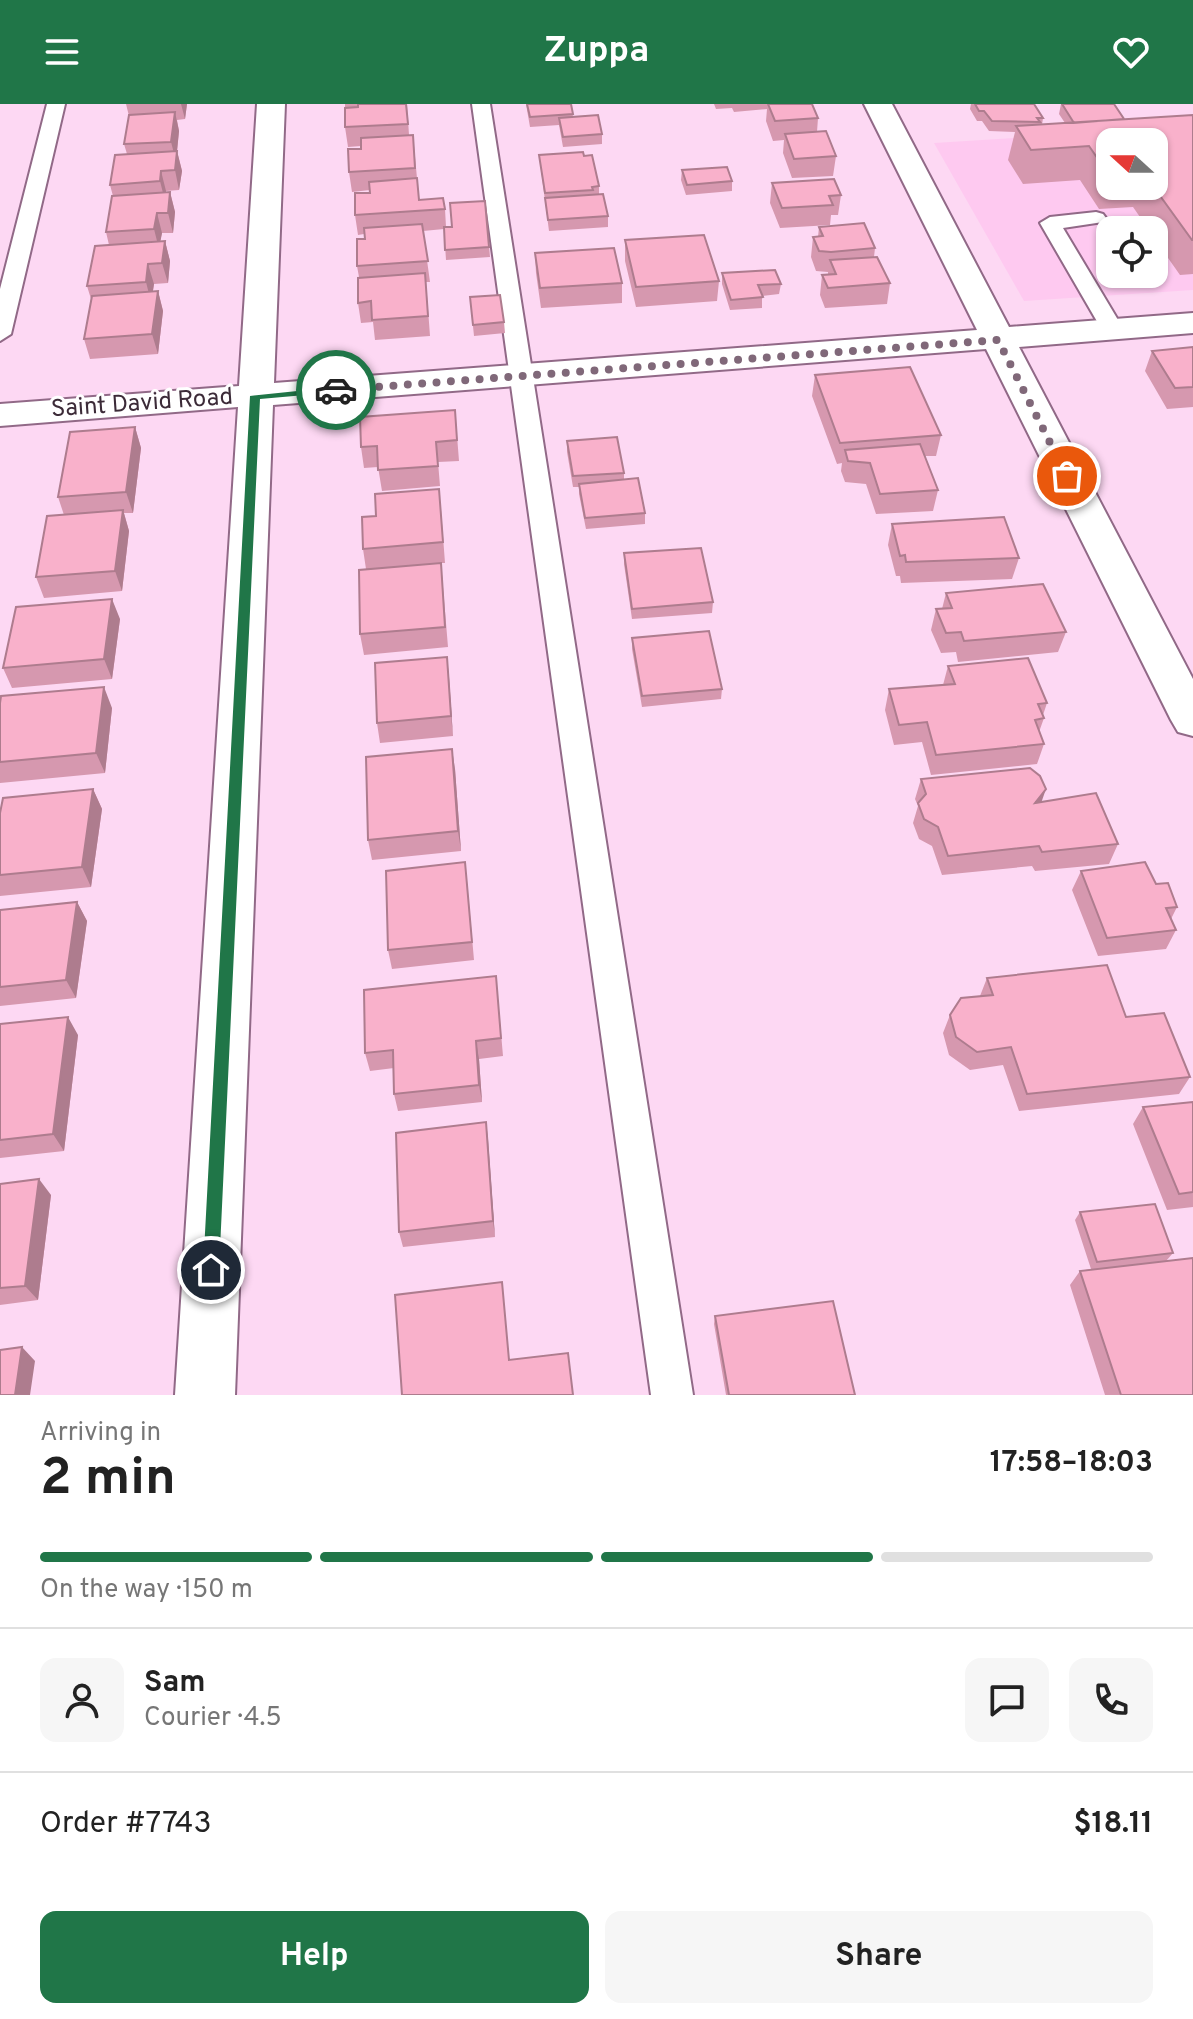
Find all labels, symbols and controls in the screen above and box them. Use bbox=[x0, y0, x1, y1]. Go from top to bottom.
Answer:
text: Zuppa bbox=[544, 29, 649, 75]
icon: menu bbox=[40, 30, 84, 74]
icon: heart bbox=[1109, 30, 1153, 74]
north arrow bbox=[1096, 128, 1168, 200]
map controls bbox=[1096, 128, 1168, 288]
button: locate bbox=[1096, 216, 1168, 288]
courier bbox=[296, 350, 376, 430]
icon: car bbox=[314, 368, 358, 412]
street label: Saint David Road bbox=[50, 383, 234, 425]
pin bbox=[1033, 442, 1101, 510]
icon: bag bbox=[1045, 454, 1089, 498]
pin bbox=[177, 1236, 245, 1304]
icon: home bbox=[189, 1248, 233, 1292]
text: Arriving in bbox=[40, 1417, 161, 1450]
text: 17:58–18:03 bbox=[990, 1445, 1153, 1482]
text: 2 min bbox=[40, 1447, 176, 1513]
text: On the way · 150 m bbox=[40, 1574, 253, 1607]
button: person bbox=[40, 1658, 124, 1742]
button: chat bbox=[965, 1658, 1049, 1742]
button: phone bbox=[1069, 1658, 1153, 1742]
text: Sam bbox=[144, 1665, 206, 1702]
text: Courier · 4.5 bbox=[144, 1702, 282, 1735]
text: Order #7743 bbox=[40, 1806, 212, 1843]
text: $18.11 bbox=[1073, 1806, 1153, 1843]
button: Help bbox=[40, 1911, 589, 2003]
button: Share bbox=[605, 1911, 1153, 2003]

